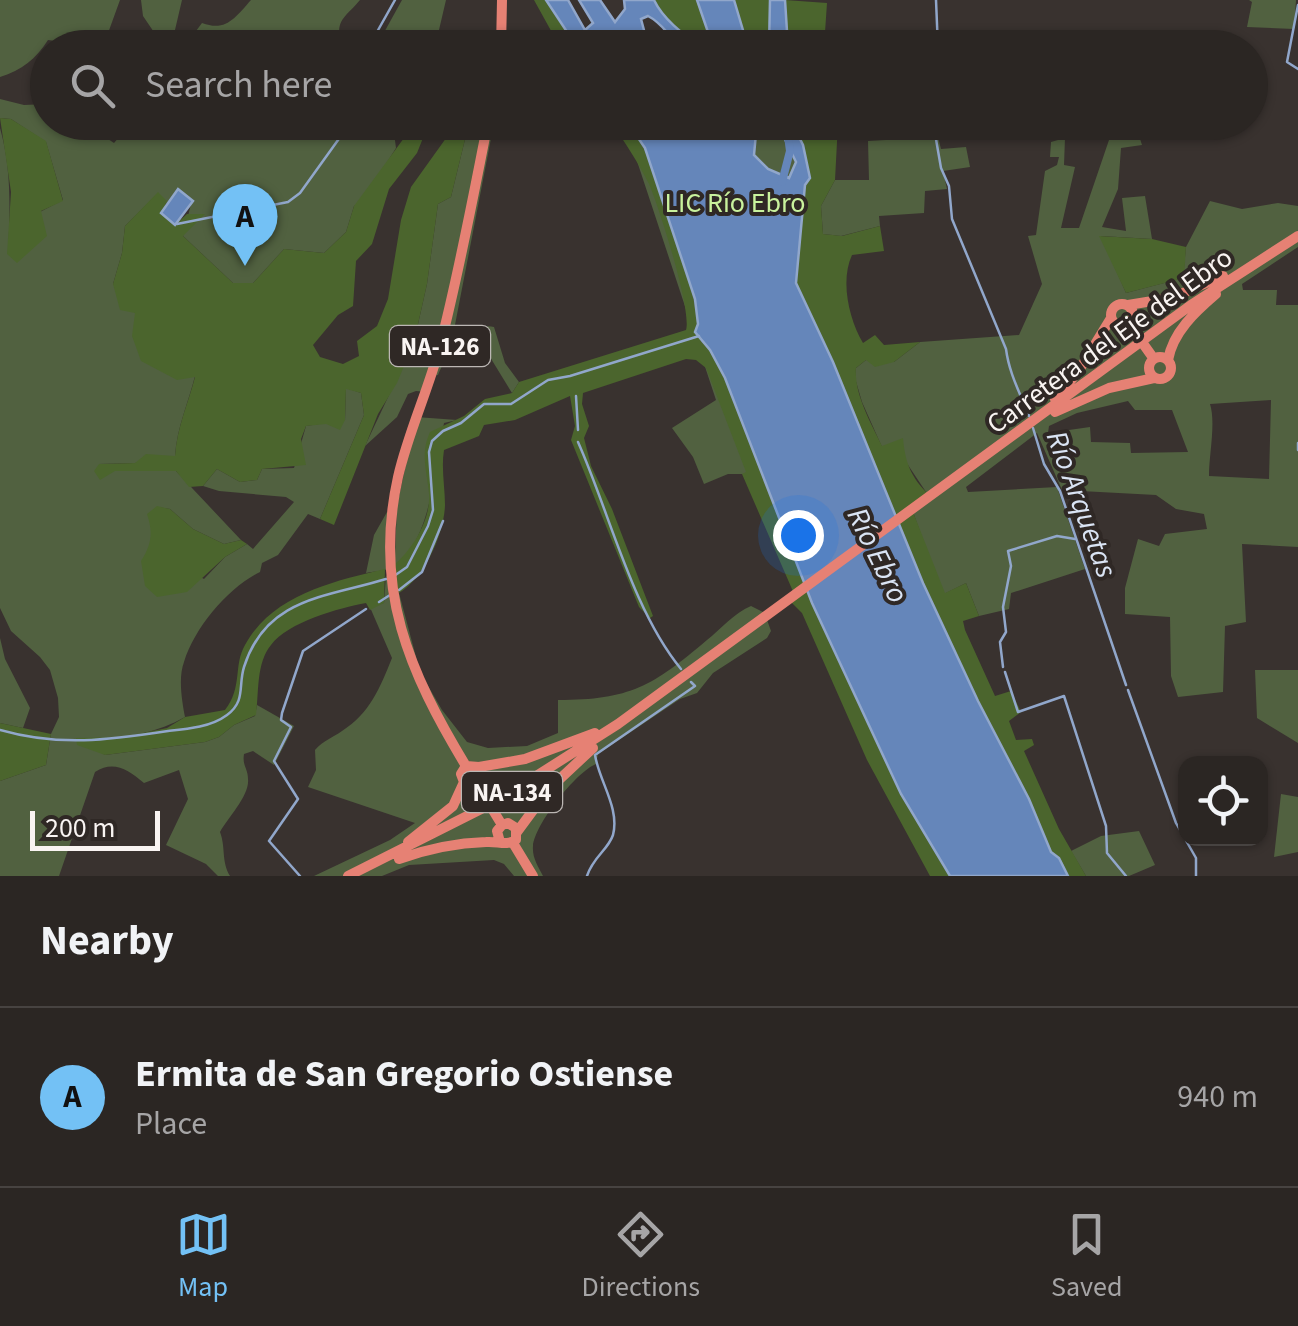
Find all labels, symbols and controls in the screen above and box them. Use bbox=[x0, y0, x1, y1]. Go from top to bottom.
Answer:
search box bbox=[30, 30, 1268, 140]
icon: search bbox=[65, 58, 120, 113]
text: Search here bbox=[145, 58, 332, 112]
park label: LIC Río Ebro bbox=[664, 183, 806, 223]
pin: A bbox=[212, 184, 278, 266]
street label: Carretera del Eje del Ebro bbox=[979, 238, 1241, 444]
road number: NA-126 bbox=[390, 326, 490, 366]
water label: Río Arquetas bbox=[1035, 425, 1128, 584]
water label: Río Ebro bbox=[836, 500, 919, 610]
your location bbox=[773, 510, 824, 561]
map controls bbox=[1178, 756, 1268, 846]
button: locate bbox=[1178, 756, 1268, 846]
road number: NA-134 bbox=[462, 772, 562, 812]
scale bar bbox=[30, 806, 160, 850]
text: 200 m bbox=[45, 808, 116, 848]
text: Nearby bbox=[40, 911, 174, 971]
text: Ermita de San Gregorio Ostiense bbox=[135, 1047, 673, 1101]
text: A bbox=[63, 1074, 82, 1120]
text: 940 m bbox=[1177, 1074, 1258, 1120]
text: Place bbox=[135, 1101, 207, 1147]
tab: Map bbox=[176, 1207, 231, 1307]
tab: Directions bbox=[582, 1207, 700, 1307]
tab: Saved bbox=[1051, 1207, 1122, 1307]

